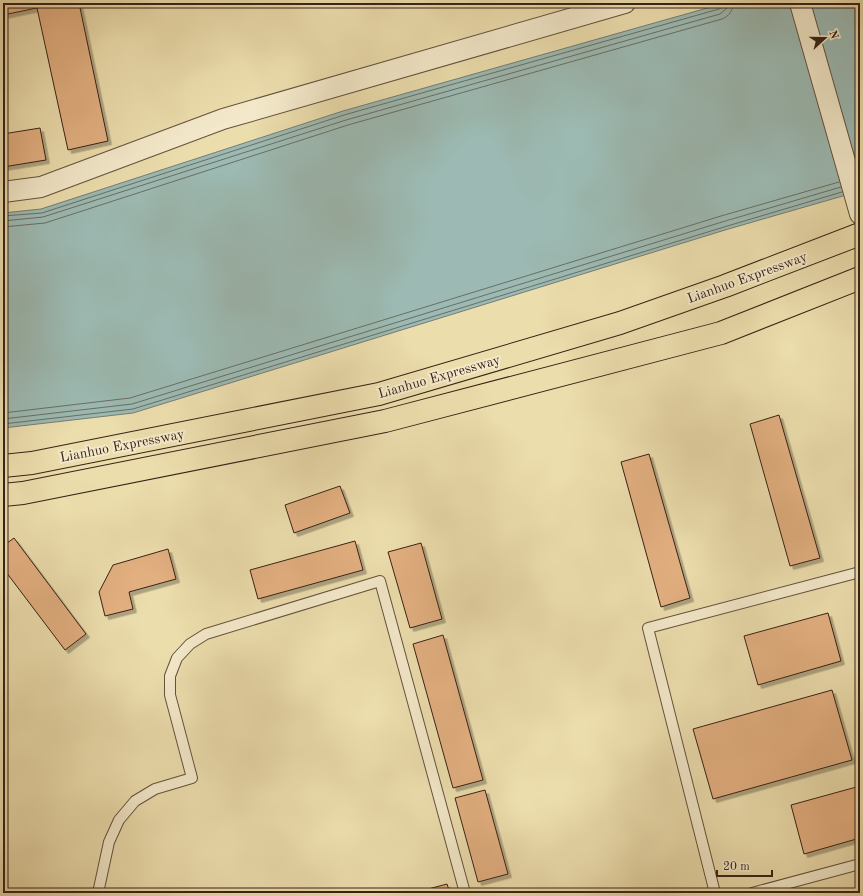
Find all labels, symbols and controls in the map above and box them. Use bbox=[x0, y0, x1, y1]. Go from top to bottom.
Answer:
north arrow bbox=[805, 18, 845, 58]
text: N bbox=[826, 29, 840, 41]
street label: Lianhuo Expressway bbox=[685, 250, 810, 306]
street label: Lianhuo Expressway bbox=[376, 353, 503, 401]
street label: Lianhuo Expressway bbox=[59, 427, 186, 465]
scale bar bbox=[717, 852, 772, 878]
text: 20 m bbox=[723, 861, 750, 873]

